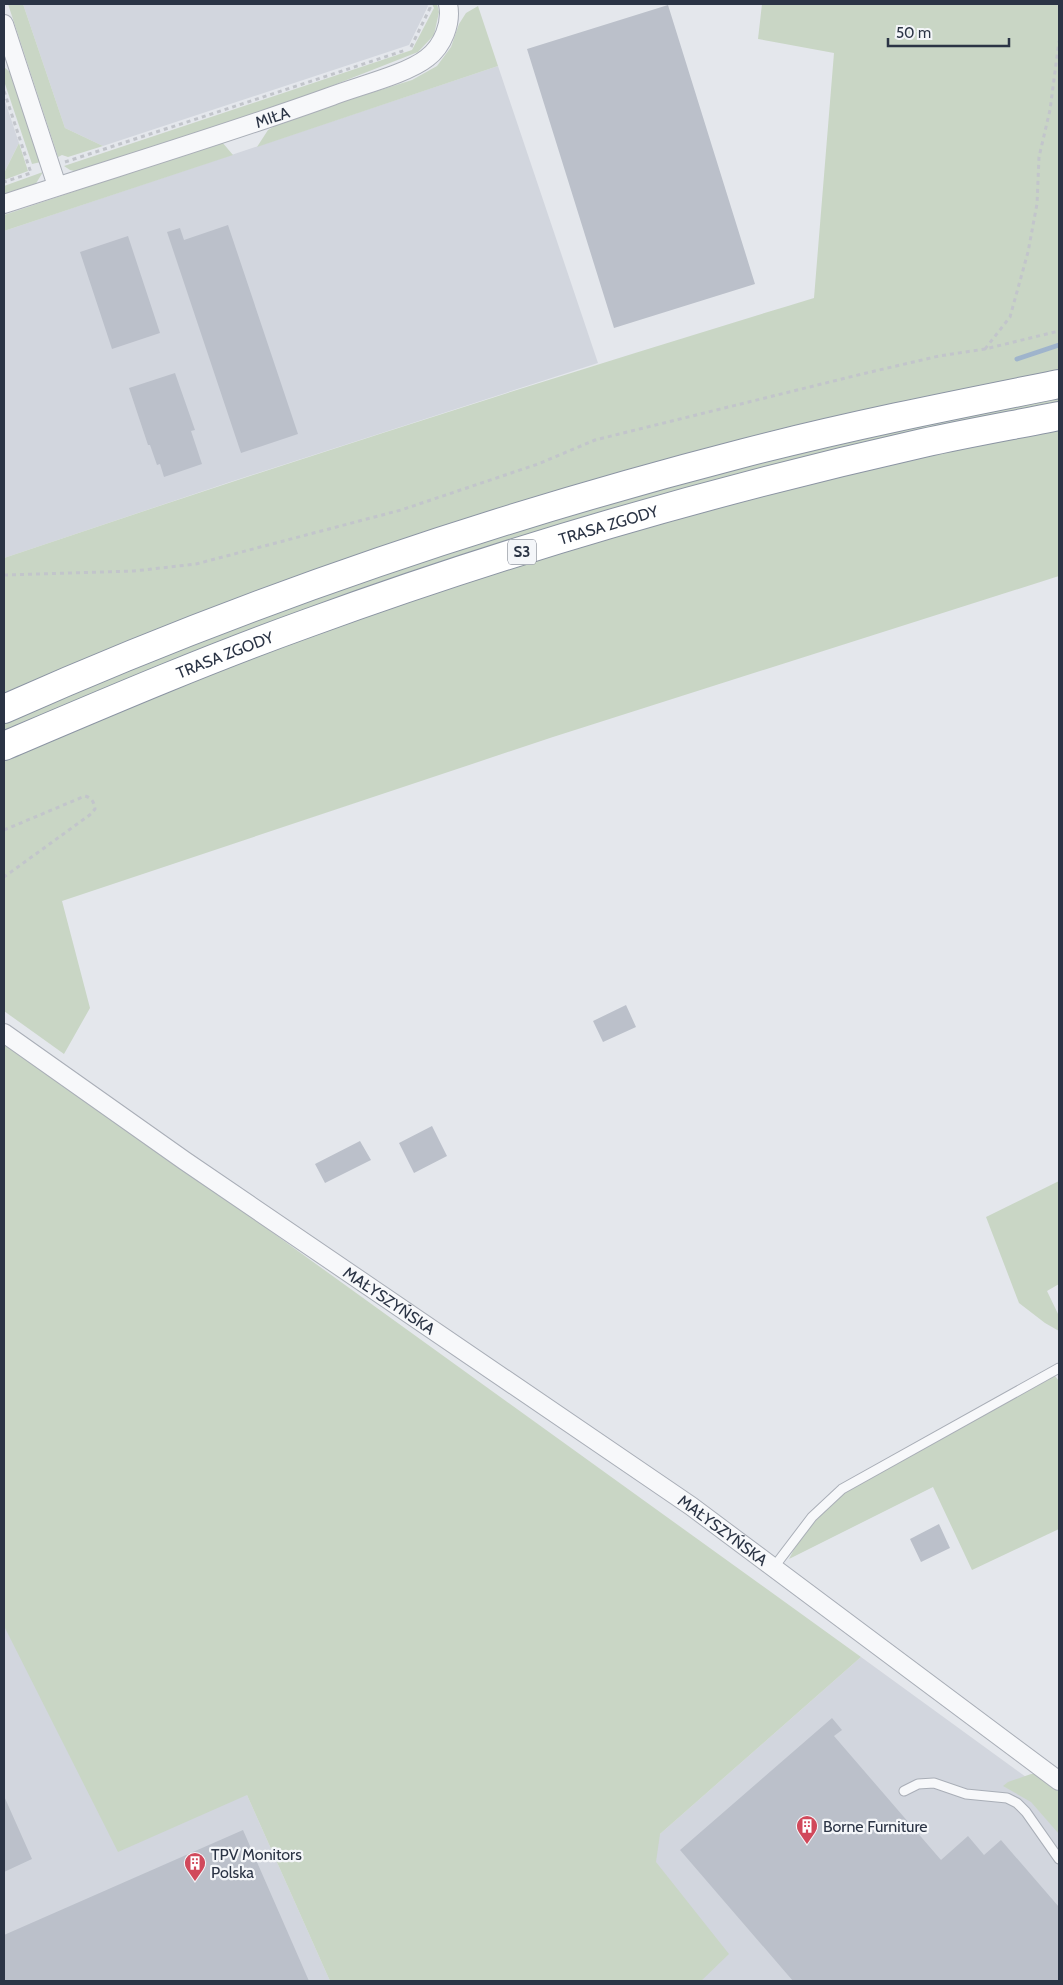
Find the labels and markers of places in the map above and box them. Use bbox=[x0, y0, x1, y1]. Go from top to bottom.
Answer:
building icon: Borne Furniture bbox=[795, 1814, 819, 1845]
place label: Borne Furniture bbox=[823, 1817, 927, 1836]
place label: TPV Monitors Polska bbox=[211, 1845, 302, 1882]
building icon: TPV Monitors Polska bbox=[183, 1851, 207, 1882]

